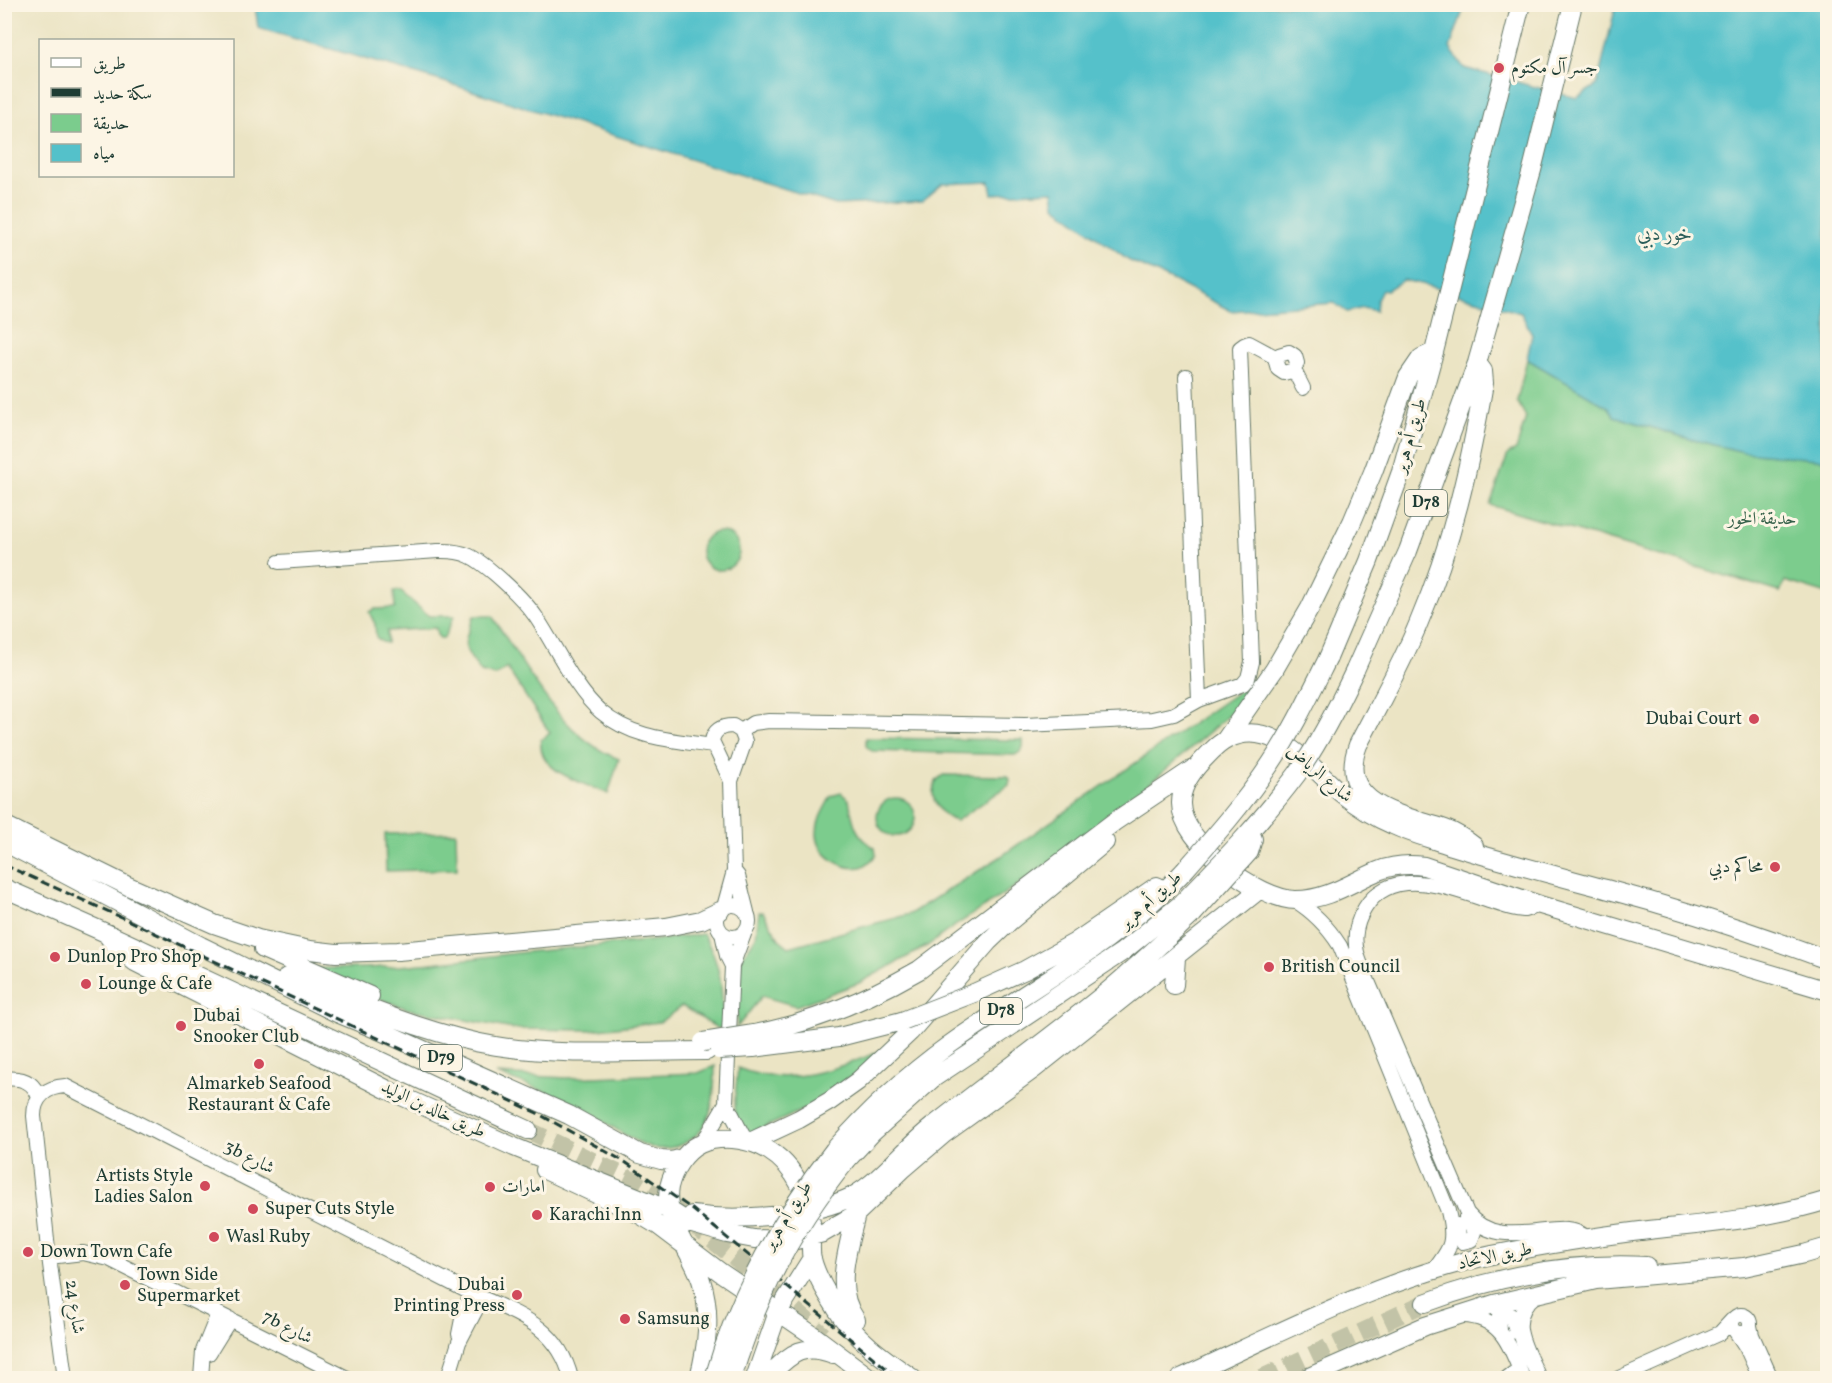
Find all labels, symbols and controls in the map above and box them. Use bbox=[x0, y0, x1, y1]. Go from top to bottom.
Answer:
legend bbox=[39, 39, 234, 177]
text: طريق bbox=[93, 52, 126, 77]
place label: جسر آل مكتوم bbox=[1511, 56, 1598, 83]
marker: جسر آل مكتوم bbox=[1492, 61, 1506, 75]
text: سكة حديد bbox=[93, 82, 152, 107]
text: حديقة bbox=[93, 112, 129, 137]
text: مياه bbox=[93, 142, 115, 167]
water label: خور دبي bbox=[1637, 221, 1693, 249]
street label: طريق أم هرير bbox=[1386, 395, 1436, 479]
road number: D78 bbox=[1405, 490, 1447, 516]
park label: حديقة الخور bbox=[1726, 507, 1796, 532]
place label: Dubai Court bbox=[1646, 707, 1742, 732]
marker: Dubai Court bbox=[1747, 712, 1761, 726]
street label: شارع الرياض bbox=[1280, 739, 1357, 810]
place label: محاكم دبي bbox=[1709, 855, 1763, 882]
marker: محاكم دبي bbox=[1768, 860, 1782, 874]
street label: طريق أم هرير bbox=[1111, 865, 1189, 939]
place label: Dunlop Pro Shop bbox=[67, 945, 202, 970]
marker: Dunlop Pro Shop bbox=[48, 950, 62, 964]
place label: British Council bbox=[1281, 955, 1400, 980]
marker: British Council bbox=[1262, 960, 1276, 974]
place label: Lounge & Cafe bbox=[98, 972, 212, 997]
marker: Lounge & Cafe bbox=[79, 977, 93, 991]
road number: D78 bbox=[980, 998, 1022, 1024]
place label: Dubai Snooker Club bbox=[193, 1004, 299, 1050]
marker: Dubai Snooker Club bbox=[174, 1019, 188, 1033]
road number: D79 bbox=[420, 1045, 462, 1071]
marker: Almarkeb Seafood Restaurant & Cafe bbox=[252, 1057, 266, 1071]
place label: Almarkeb Seafood Restaurant & Cafe bbox=[187, 1072, 331, 1118]
street label: طريق خالد بن الوليد bbox=[377, 1075, 489, 1145]
street label: 3b شارع bbox=[219, 1135, 279, 1182]
place label: Artists Style Ladies Salon bbox=[94, 1164, 193, 1210]
place label: امارات bbox=[502, 1175, 545, 1200]
street label: طريق أم هرير bbox=[754, 1176, 821, 1258]
marker: Artists Style Ladies Salon bbox=[198, 1179, 212, 1193]
marker: امارات bbox=[483, 1180, 497, 1194]
place label: Super Cuts Style bbox=[265, 1197, 395, 1222]
marker: Super Cuts Style bbox=[246, 1202, 260, 1216]
place label: Karachi Inn bbox=[549, 1203, 642, 1228]
marker: Karachi Inn bbox=[530, 1208, 544, 1222]
place label: Wasl Ruby bbox=[226, 1225, 311, 1250]
marker: Wasl Ruby bbox=[207, 1230, 221, 1244]
street label: طريق الاتحاد bbox=[1455, 1237, 1535, 1277]
place label: Down Town Cafe bbox=[40, 1240, 173, 1265]
marker: Down Town Cafe bbox=[21, 1245, 35, 1259]
place label: Town Side Supermarket bbox=[137, 1263, 240, 1309]
place label: Dubai Printing Press bbox=[394, 1273, 505, 1319]
street label: شارع 24 bbox=[57, 1278, 90, 1336]
marker: Town Side Supermarket bbox=[118, 1278, 132, 1292]
marker: Dubai Printing Press bbox=[510, 1288, 524, 1302]
street label: 7b شارع bbox=[257, 1305, 316, 1352]
place label: Samsung bbox=[637, 1307, 710, 1332]
marker: Samsung bbox=[618, 1312, 632, 1326]

